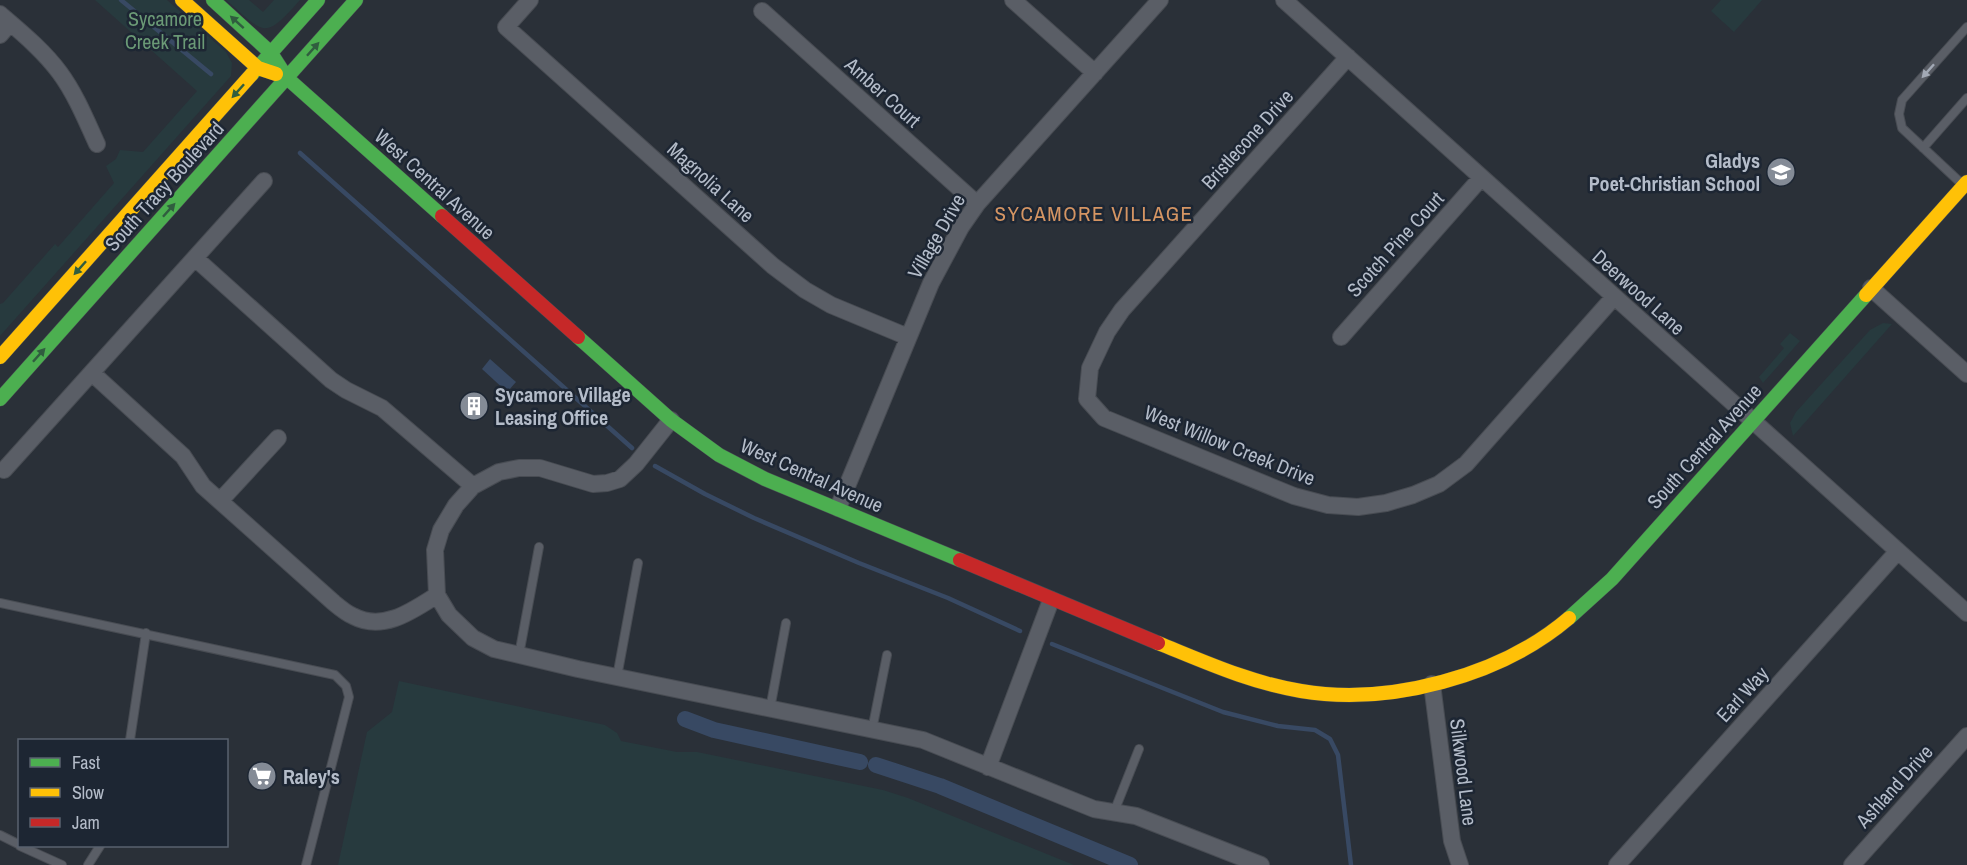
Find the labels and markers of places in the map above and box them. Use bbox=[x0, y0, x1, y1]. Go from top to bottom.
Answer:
place label: Gladys Poet-Christian School bbox=[1589, 147, 1760, 197]
school or university icon: Gladys Poet-Christian School bbox=[1765, 156, 1797, 188]
place label: Sycamore Village Leasing Office bbox=[495, 381, 631, 431]
building icon: Sycamore Village Leasing Office bbox=[458, 390, 490, 422]
supermarket icon: Raley's bbox=[246, 760, 278, 792]
place label: Raley's bbox=[283, 763, 340, 790]

